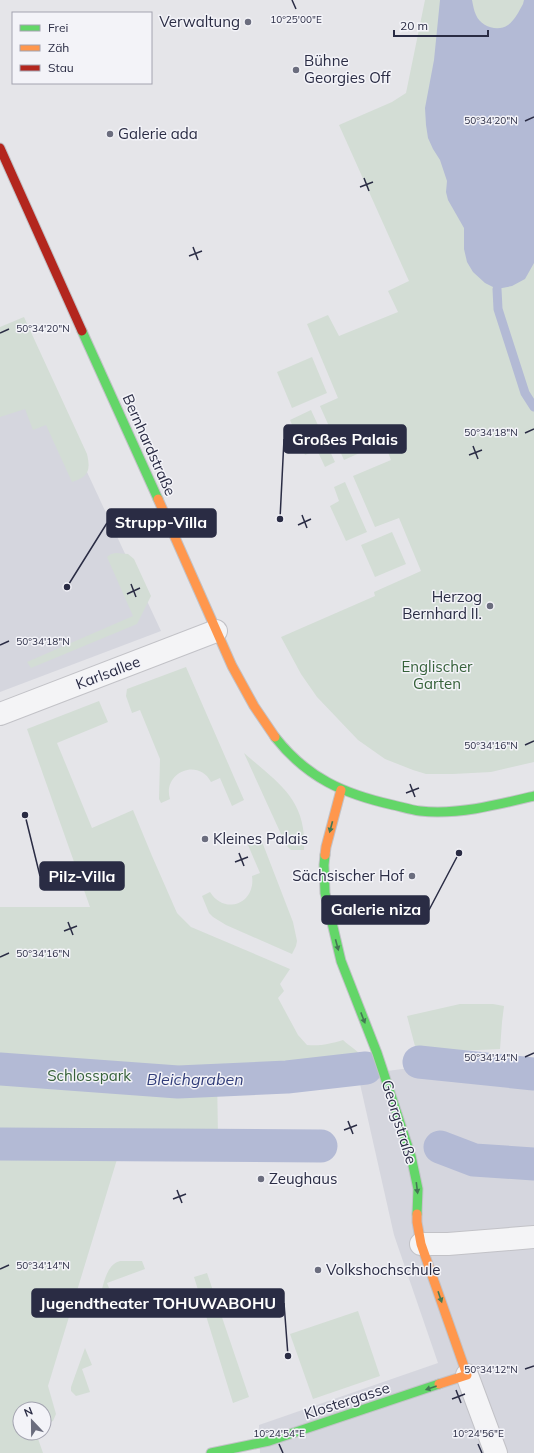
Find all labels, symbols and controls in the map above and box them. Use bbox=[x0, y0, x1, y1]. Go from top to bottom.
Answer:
legend bbox=[12, 12, 152, 84]
place label: Verwaltung bbox=[159, 12, 240, 31]
scale bar bbox=[394, 12, 488, 38]
text: 10°25'00"E bbox=[270, 13, 322, 26]
marker: Verwaltung bbox=[243, 17, 253, 27]
text: 20 m bbox=[400, 18, 428, 33]
text: Frei bbox=[48, 20, 68, 35]
text: Zäh bbox=[48, 40, 69, 55]
place label: Bühne Georgies Off bbox=[304, 51, 392, 87]
text: Stau bbox=[48, 60, 74, 75]
marker: Bühne Georgies Off bbox=[291, 65, 301, 75]
text: 50°34'20"N bbox=[464, 114, 518, 127]
place label: Galerie ada bbox=[118, 124, 198, 143]
marker: Galerie ada bbox=[105, 129, 115, 139]
text: 50°34'20"N bbox=[16, 322, 70, 335]
street label: Bernhardstraße bbox=[119, 391, 180, 499]
callout: Großes Palais bbox=[284, 425, 406, 453]
text: 50°34'18"N bbox=[464, 426, 518, 439]
text: Großes Palais bbox=[292, 429, 398, 449]
callout: Strupp-Villa bbox=[107, 509, 216, 537]
text: Strupp-Villa bbox=[115, 512, 207, 532]
place label: Herzog Bernhard II. bbox=[402, 587, 482, 623]
marker: Herzog Bernhard II. bbox=[485, 601, 495, 611]
text: 50°34'18"N bbox=[16, 635, 70, 648]
street label: Karlsallee bbox=[73, 652, 143, 693]
park label: Englischer Garten bbox=[401, 657, 473, 693]
text: 50°34'16"N bbox=[464, 739, 518, 752]
one-way arrow bbox=[328, 821, 334, 833]
place label: Kleines Palais bbox=[213, 829, 308, 848]
marker: Kleines Palais bbox=[200, 834, 210, 844]
callout: Pilz-Villa bbox=[40, 862, 124, 890]
text: Pilz-Villa bbox=[48, 866, 116, 886]
place label: Sächsischer Hof bbox=[292, 866, 405, 885]
marker: Sächsischer Hof bbox=[407, 871, 417, 881]
callout: Galerie niza bbox=[322, 896, 429, 924]
text: Galerie niza bbox=[331, 899, 421, 919]
one-way arrow bbox=[334, 939, 340, 951]
text: 50°34'16"N bbox=[16, 947, 70, 960]
one-way arrow bbox=[361, 1012, 367, 1024]
text: 50°34'14"N bbox=[464, 1051, 518, 1064]
park label: Schlosspark bbox=[47, 1066, 131, 1085]
water label: Bleichgraben bbox=[146, 1069, 244, 1089]
street label: Georgstraße bbox=[378, 1078, 421, 1166]
place label: Zeughaus bbox=[269, 1169, 337, 1188]
marker: Zeughaus bbox=[256, 1174, 266, 1184]
one-way arrow bbox=[414, 1182, 420, 1194]
text: 50°34'14"N bbox=[16, 1259, 70, 1272]
place label: Volkshochschule bbox=[326, 1260, 440, 1279]
marker: Volkshochschule bbox=[313, 1265, 323, 1275]
callout: Jugendtheater TOHUWABOHU bbox=[32, 1289, 284, 1317]
one-way arrow bbox=[437, 1292, 443, 1304]
text: Jugendtheater TOHUWABOHU bbox=[40, 1293, 276, 1313]
text: 50°34'12"N bbox=[464, 1363, 518, 1376]
street label: Klostergasse bbox=[302, 1378, 392, 1423]
one-way arrow bbox=[424, 1385, 436, 1391]
north arrow bbox=[12, 1401, 52, 1441]
text: N bbox=[22, 1404, 35, 1420]
text: 10°24'54"E bbox=[253, 1427, 305, 1440]
text: 10°24'56"E bbox=[452, 1427, 504, 1440]

